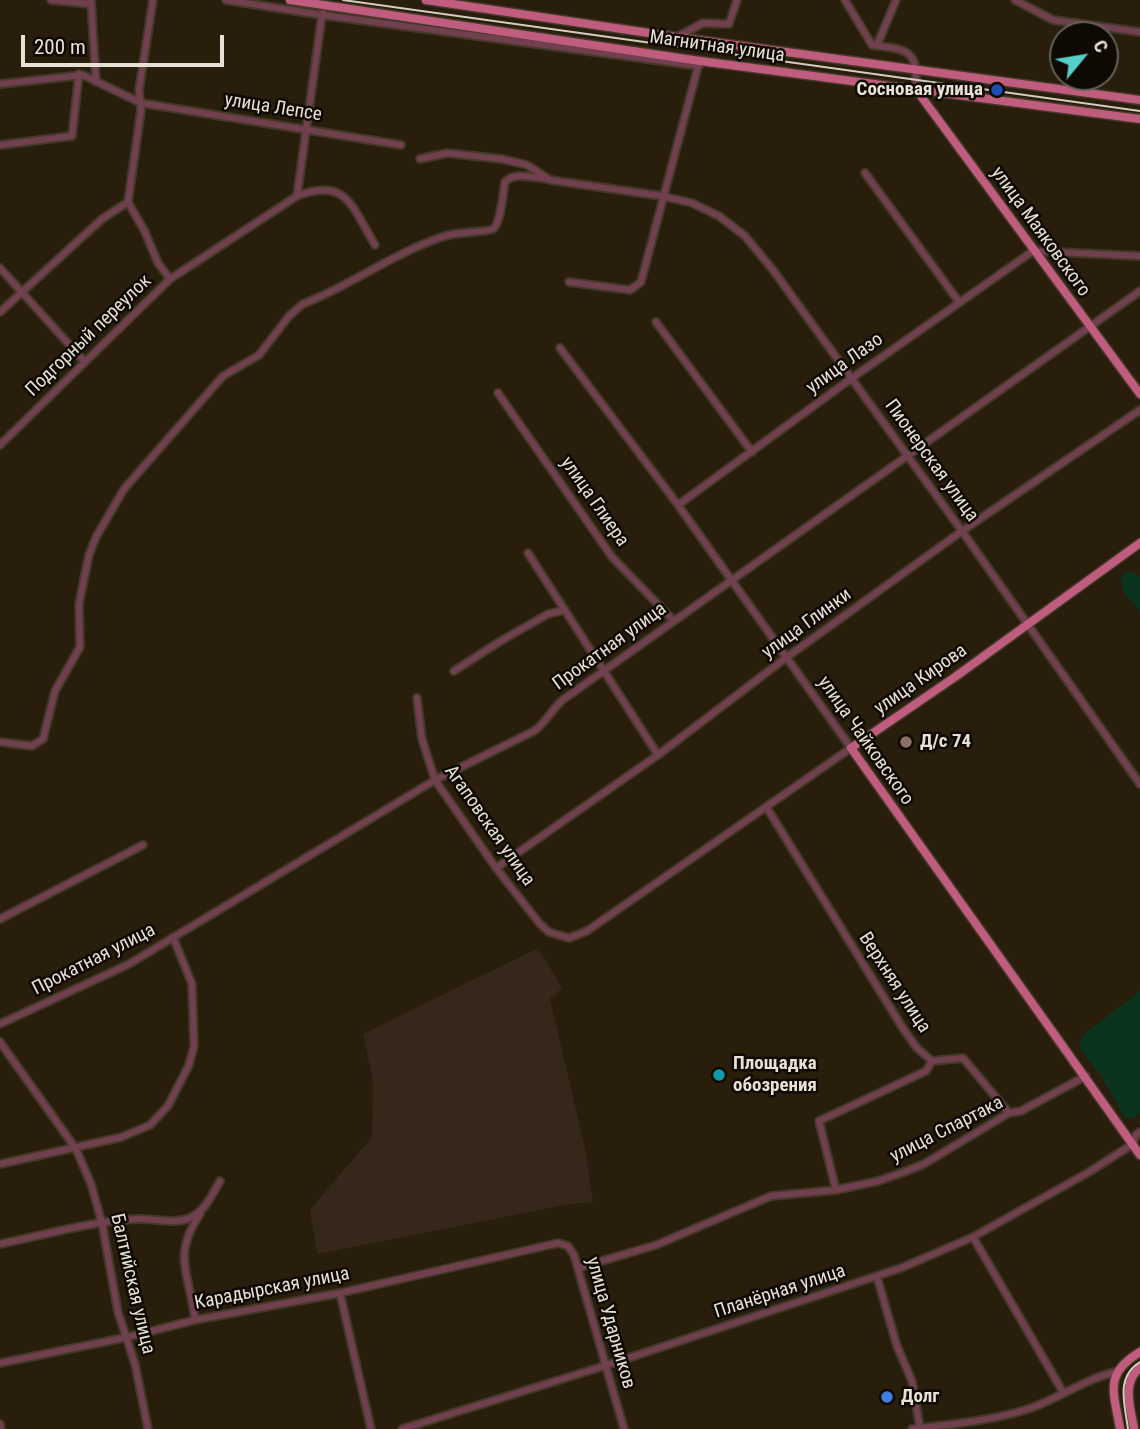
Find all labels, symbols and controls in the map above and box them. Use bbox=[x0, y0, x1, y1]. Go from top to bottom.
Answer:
scale bar bbox=[24, 21, 228, 65]
north arrow bbox=[1049, 21, 1119, 91]
street label: Магнитная улица bbox=[648, 26, 786, 68]
text: 200 m bbox=[34, 35, 86, 59]
text: С bbox=[1088, 36, 1114, 57]
place label: Сосновая улица bbox=[857, 79, 983, 101]
marker: Сосновая улица bbox=[989, 82, 1005, 98]
street label: улица Лепсе bbox=[223, 89, 323, 127]
street label: улица Маяковского bbox=[985, 163, 1095, 301]
street label: Подгорный переулок bbox=[21, 270, 157, 402]
street label: улица Лазо bbox=[802, 329, 888, 399]
street label: Пионерская улица bbox=[879, 395, 983, 527]
street label: улица Глиера bbox=[555, 453, 633, 551]
street label: улица Глинки bbox=[758, 584, 856, 664]
street label: Прокатная улица bbox=[549, 598, 671, 696]
street label: улица Кирова bbox=[870, 640, 972, 720]
street label: улица Чайковского bbox=[812, 672, 918, 810]
place label: Д/с 74 bbox=[920, 731, 971, 753]
marker: Д/с 74 bbox=[898, 734, 914, 750]
street label: Агаповская улица bbox=[439, 761, 539, 891]
street label: Прокатная улица bbox=[29, 919, 159, 1001]
street label: Верхняя улица bbox=[853, 928, 935, 1038]
place label: Площадка обозрения bbox=[733, 1053, 817, 1097]
marker: Площадка обозрения bbox=[711, 1067, 727, 1083]
street label: улица Спартака bbox=[887, 1092, 1007, 1168]
street label: Балтийская улица bbox=[105, 1212, 159, 1356]
street label: улица Ударников bbox=[580, 1254, 640, 1392]
street label: Планёрная улица bbox=[711, 1260, 849, 1324]
street label: Карадырская улица bbox=[193, 1263, 351, 1315]
place label: Долг bbox=[901, 1386, 939, 1408]
marker: Долг bbox=[879, 1389, 895, 1405]

